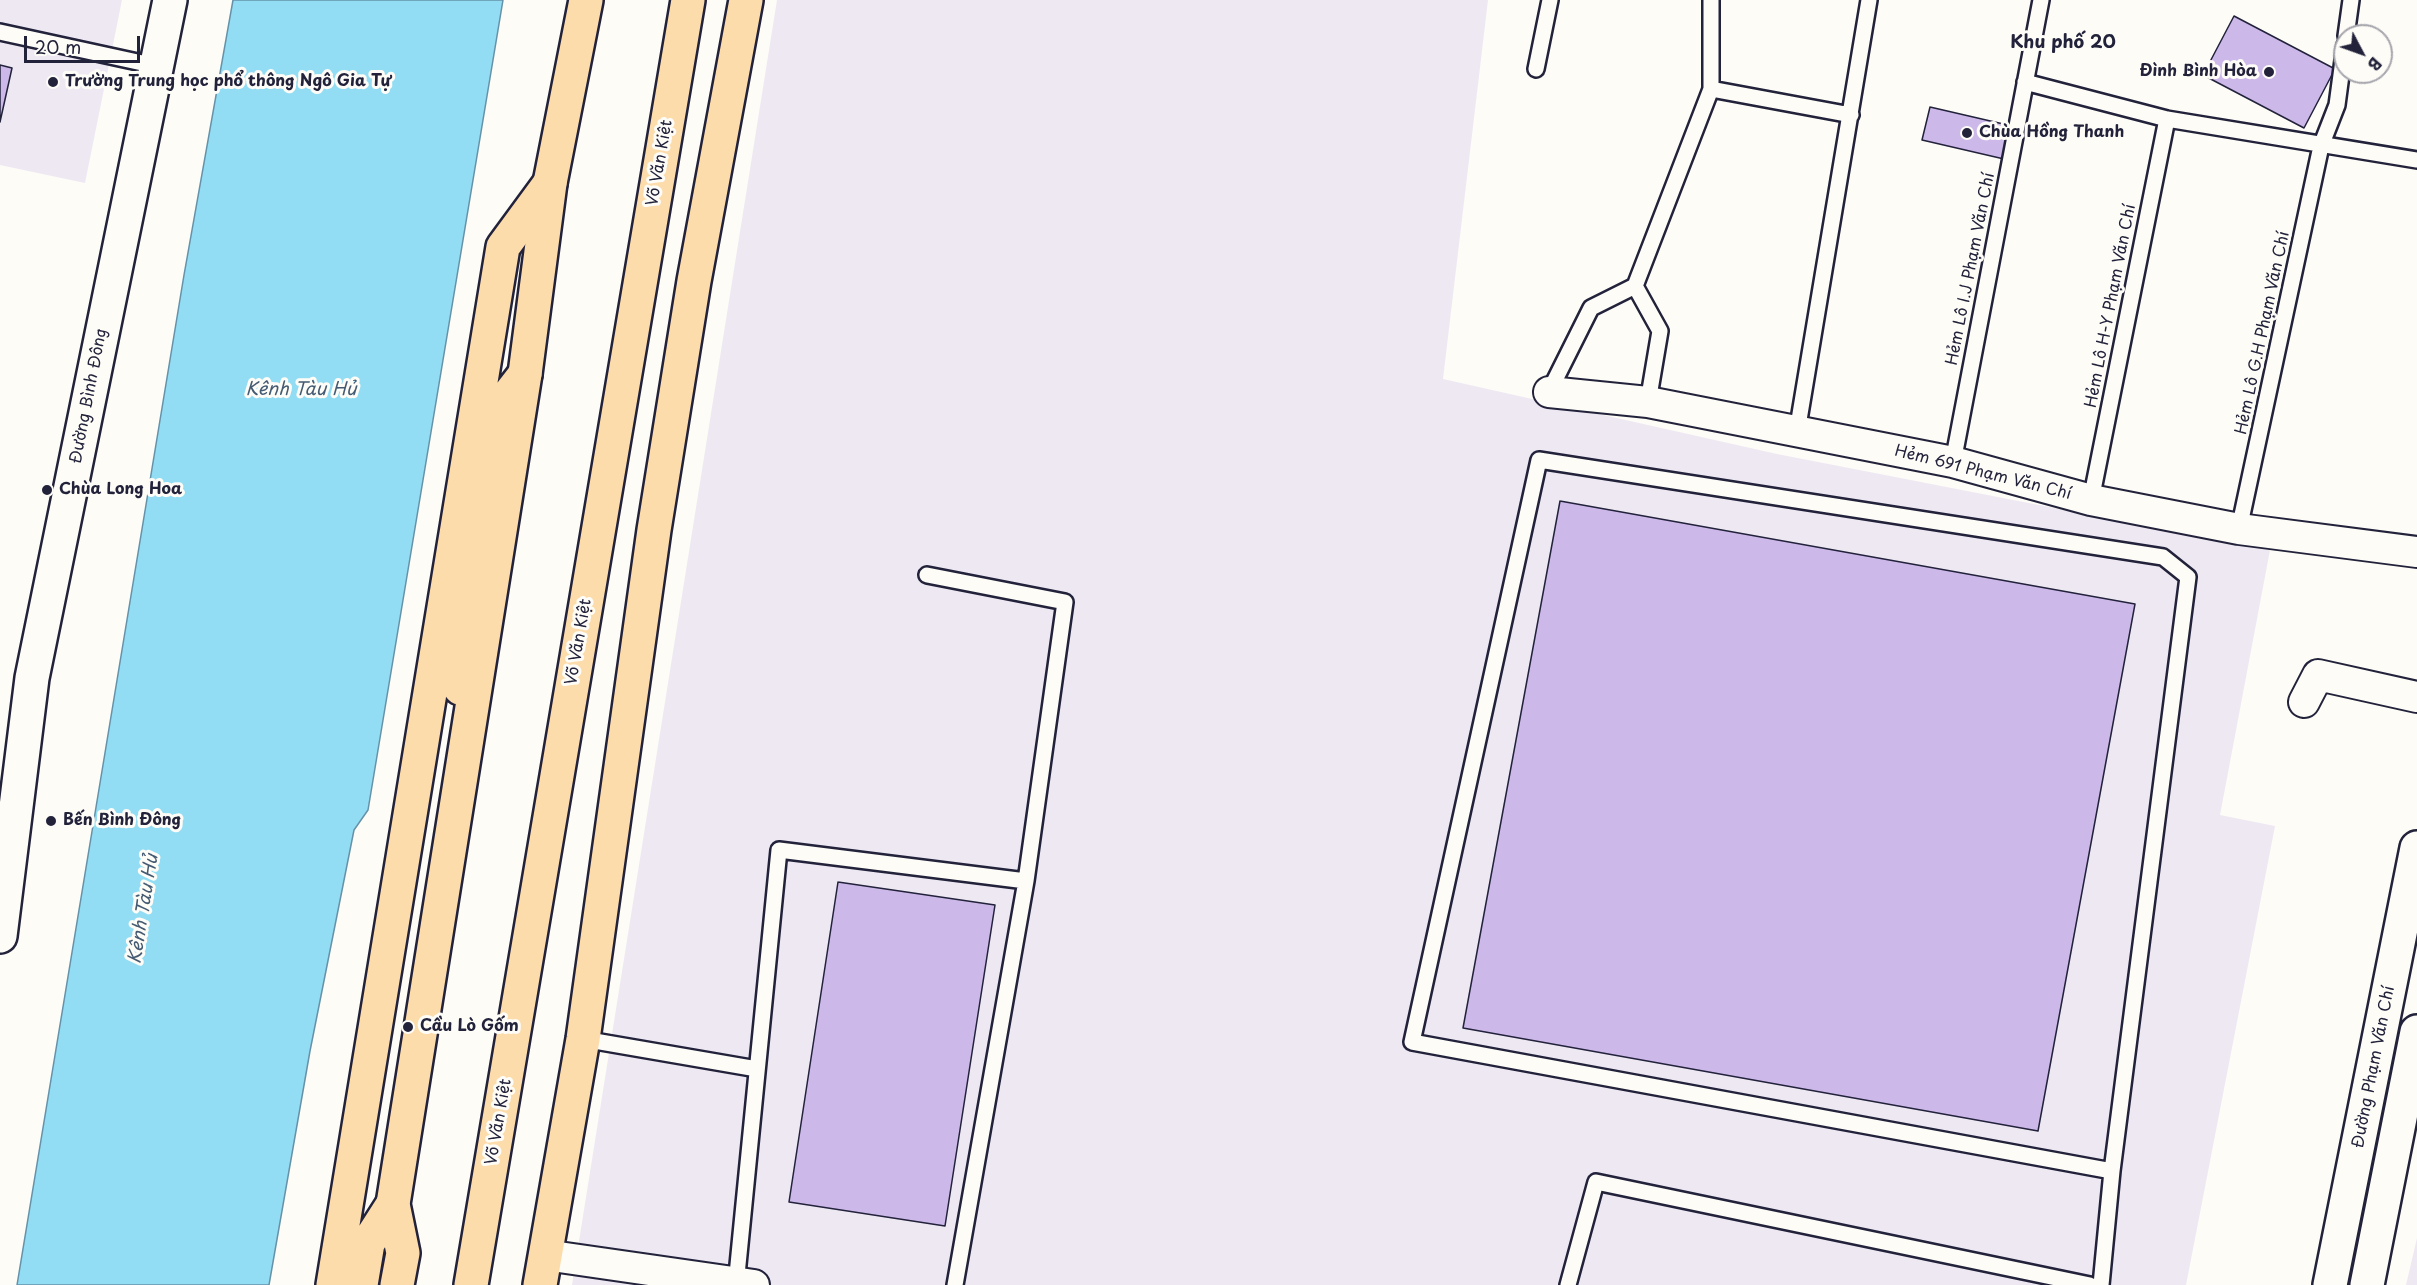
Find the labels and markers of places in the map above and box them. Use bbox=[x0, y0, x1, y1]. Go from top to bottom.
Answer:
place label: Đình Bình Hòa bbox=[2140, 62, 2257, 82]
marker: Đình Bình Hòa bbox=[2262, 65, 2276, 79]
place label: Trường Trung học phổ thông Ngô Gia Tự bbox=[65, 72, 391, 92]
marker: Trường Trung học phổ thông Ngô Gia Tự bbox=[46, 75, 60, 89]
place label: Chùa Hồng Thanh bbox=[1979, 123, 2124, 143]
marker: Chùa Hồng Thanh bbox=[1960, 126, 1974, 140]
place label: Chùa Long Hoa bbox=[59, 480, 182, 500]
marker: Chùa Long Hoa bbox=[40, 483, 54, 497]
place label: Bến Bình Đông bbox=[63, 811, 181, 831]
marker: Bến Bình Đông bbox=[44, 814, 58, 828]
place label: Cầu Lò Gốm bbox=[420, 1017, 519, 1037]
marker: Cầu Lò Gốm bbox=[401, 1020, 415, 1034]

